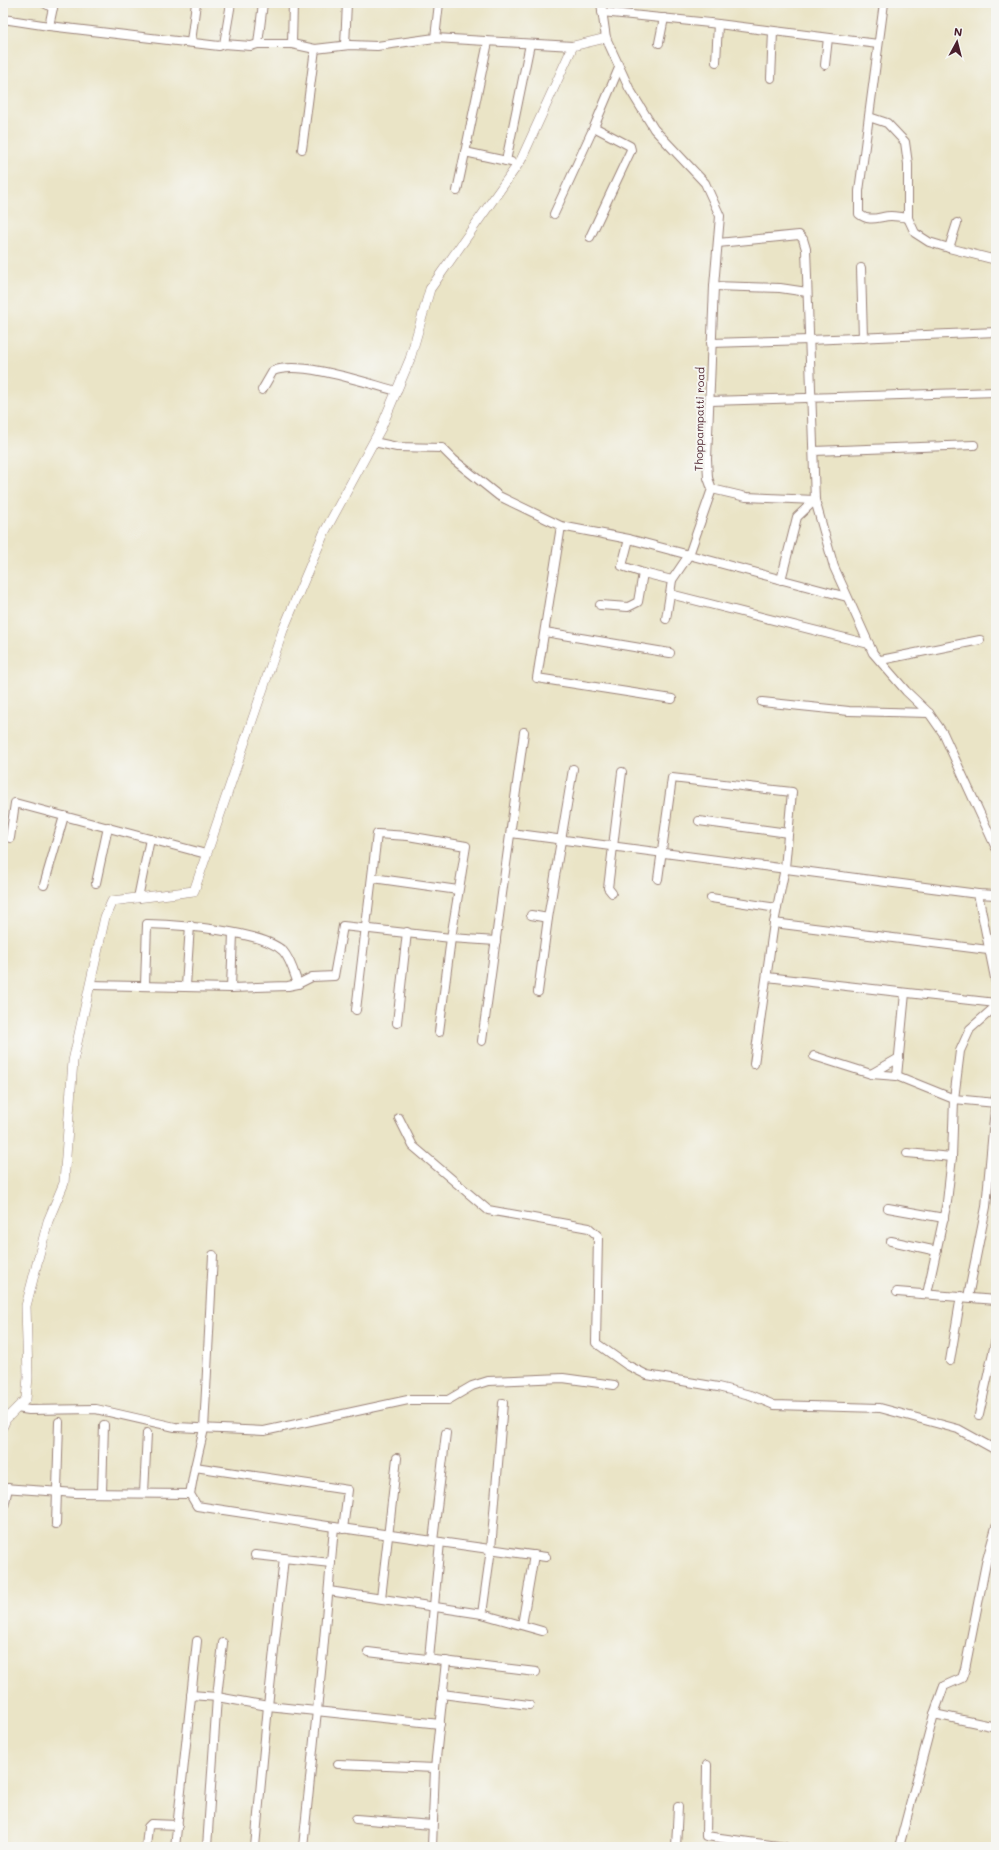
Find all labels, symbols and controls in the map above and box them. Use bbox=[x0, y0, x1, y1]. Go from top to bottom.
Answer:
north arrow bbox=[937, 22, 977, 62]
text: N bbox=[953, 24, 963, 40]
street label: Thoppampatti road bbox=[691, 367, 707, 471]

